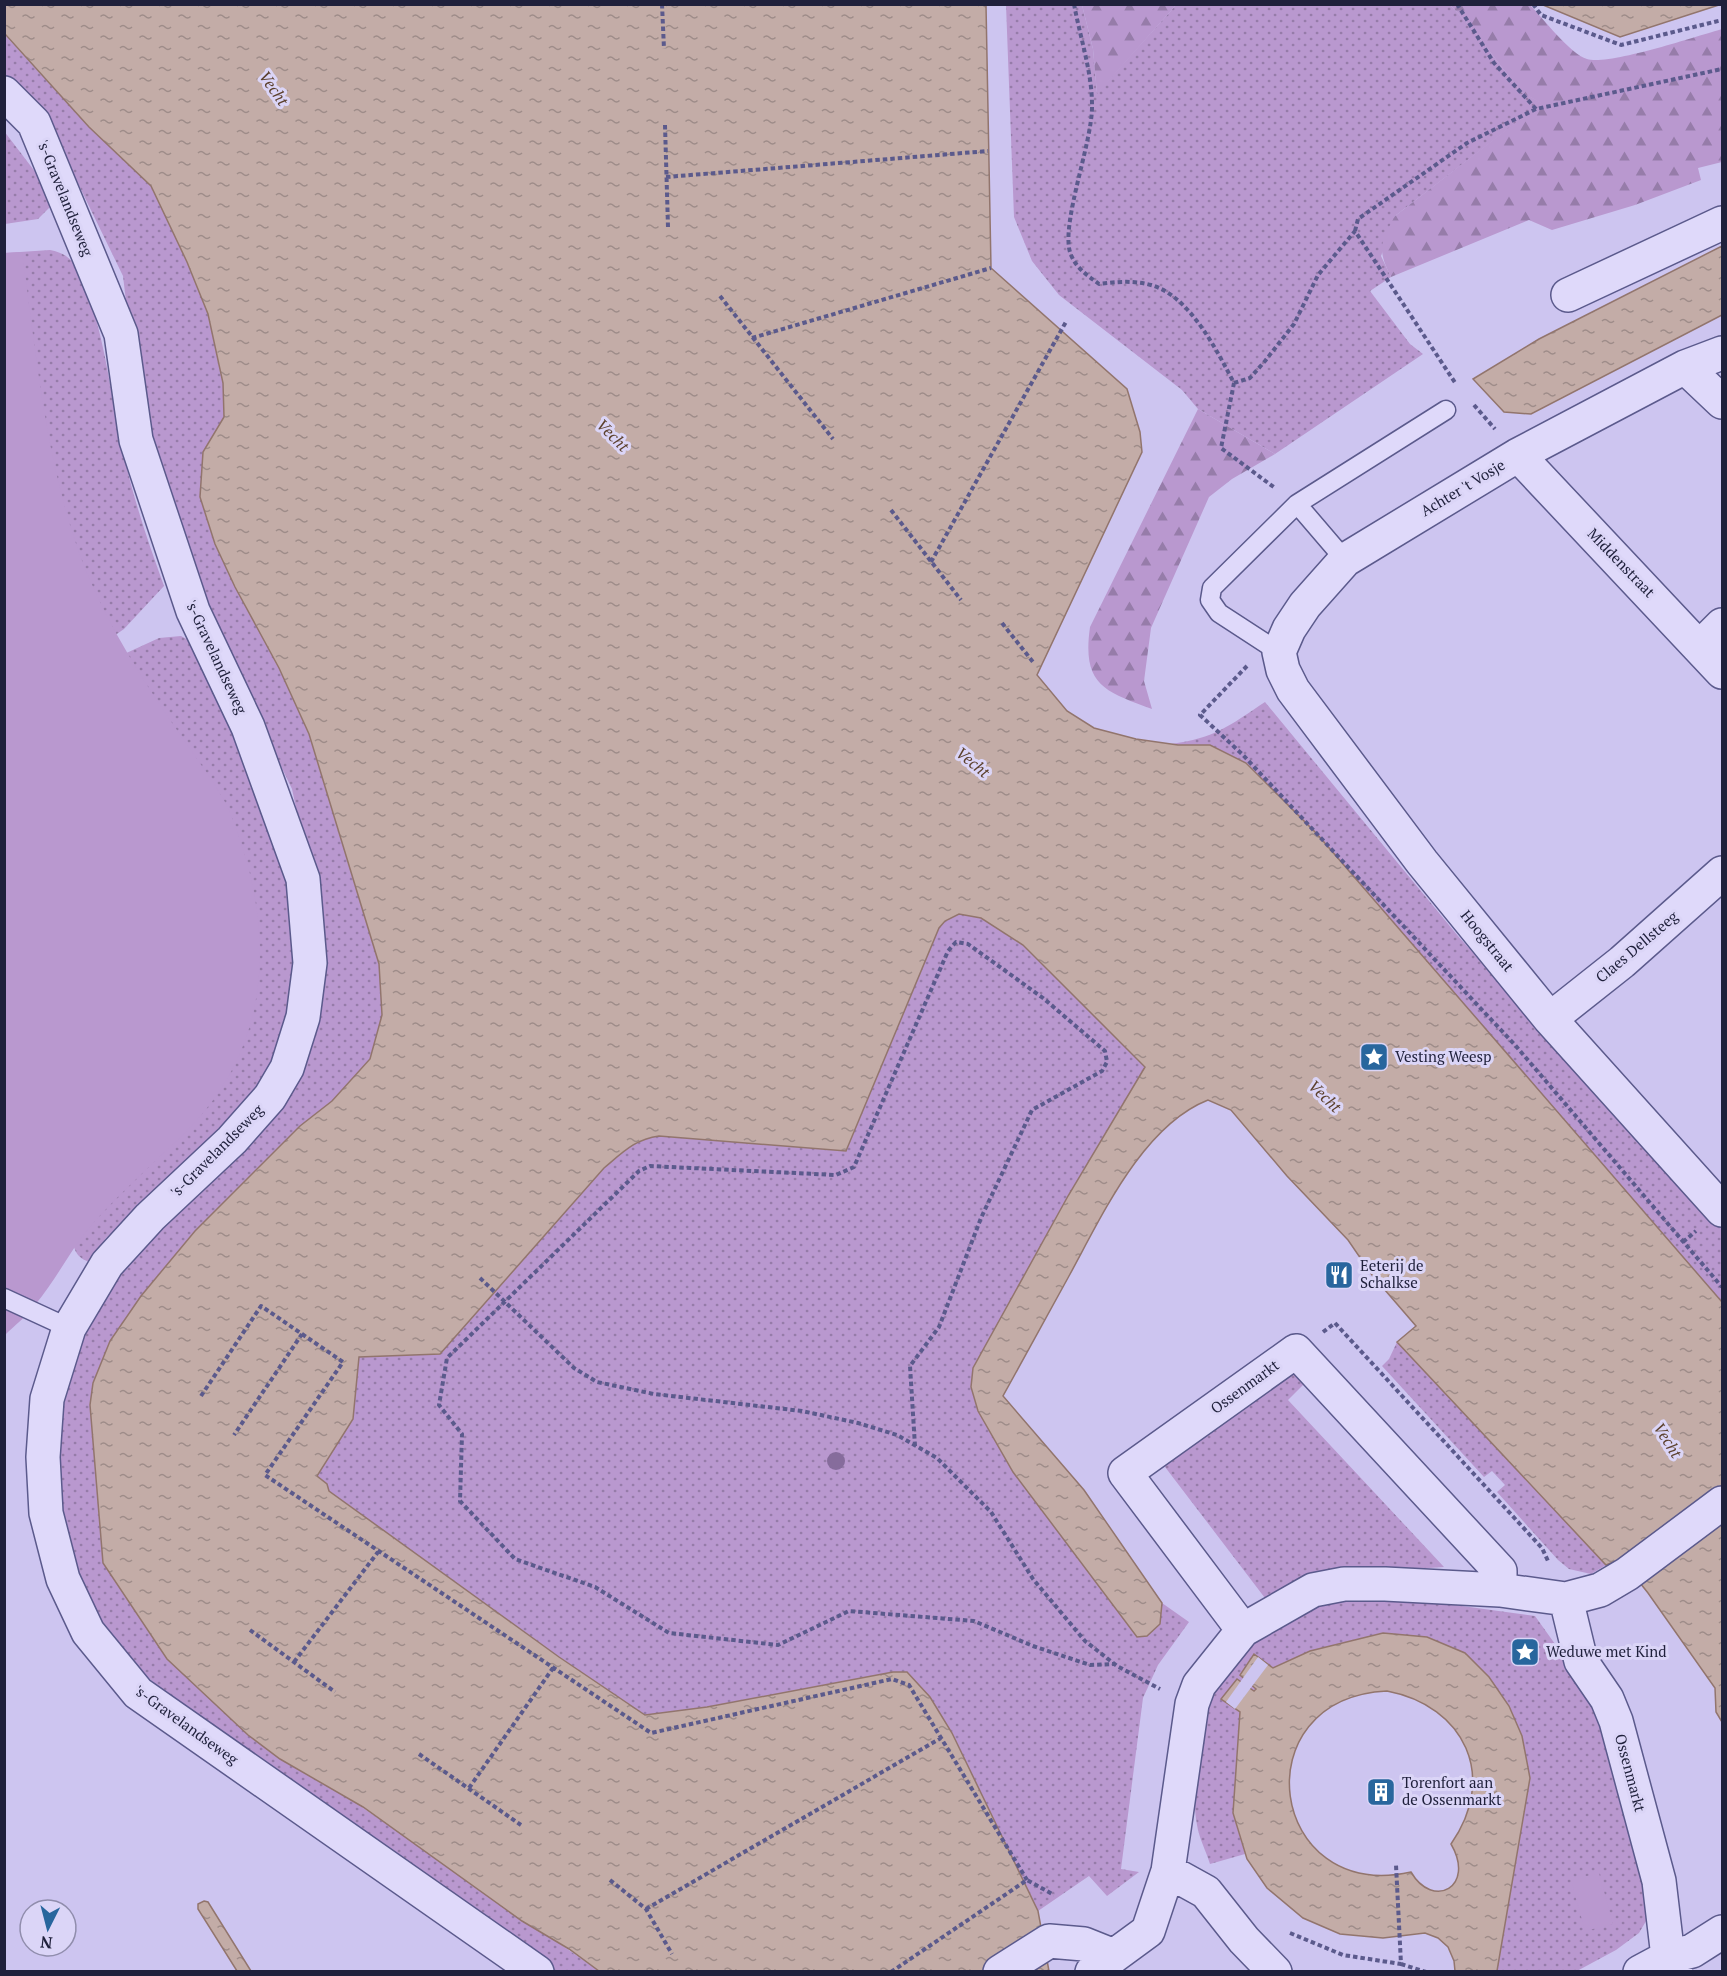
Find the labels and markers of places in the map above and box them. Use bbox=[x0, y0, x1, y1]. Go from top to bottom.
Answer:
place icon: Vesting Weesp bbox=[1358, 1041, 1390, 1073]
place label: Vesting Weesp bbox=[1395, 1046, 1492, 1066]
place label: Eeterij de Schalkse bbox=[1360, 1255, 1424, 1292]
restaurant icon: Eeterij de Schalkse bbox=[1323, 1259, 1355, 1291]
place icon: Weduwe met Kind bbox=[1509, 1636, 1541, 1668]
place label: Weduwe met Kind bbox=[1546, 1641, 1667, 1661]
place label: Torenfort aan de Ossenmarkt bbox=[1402, 1772, 1502, 1809]
building icon: Torenfort aan de Ossenmarkt bbox=[1365, 1776, 1397, 1808]

